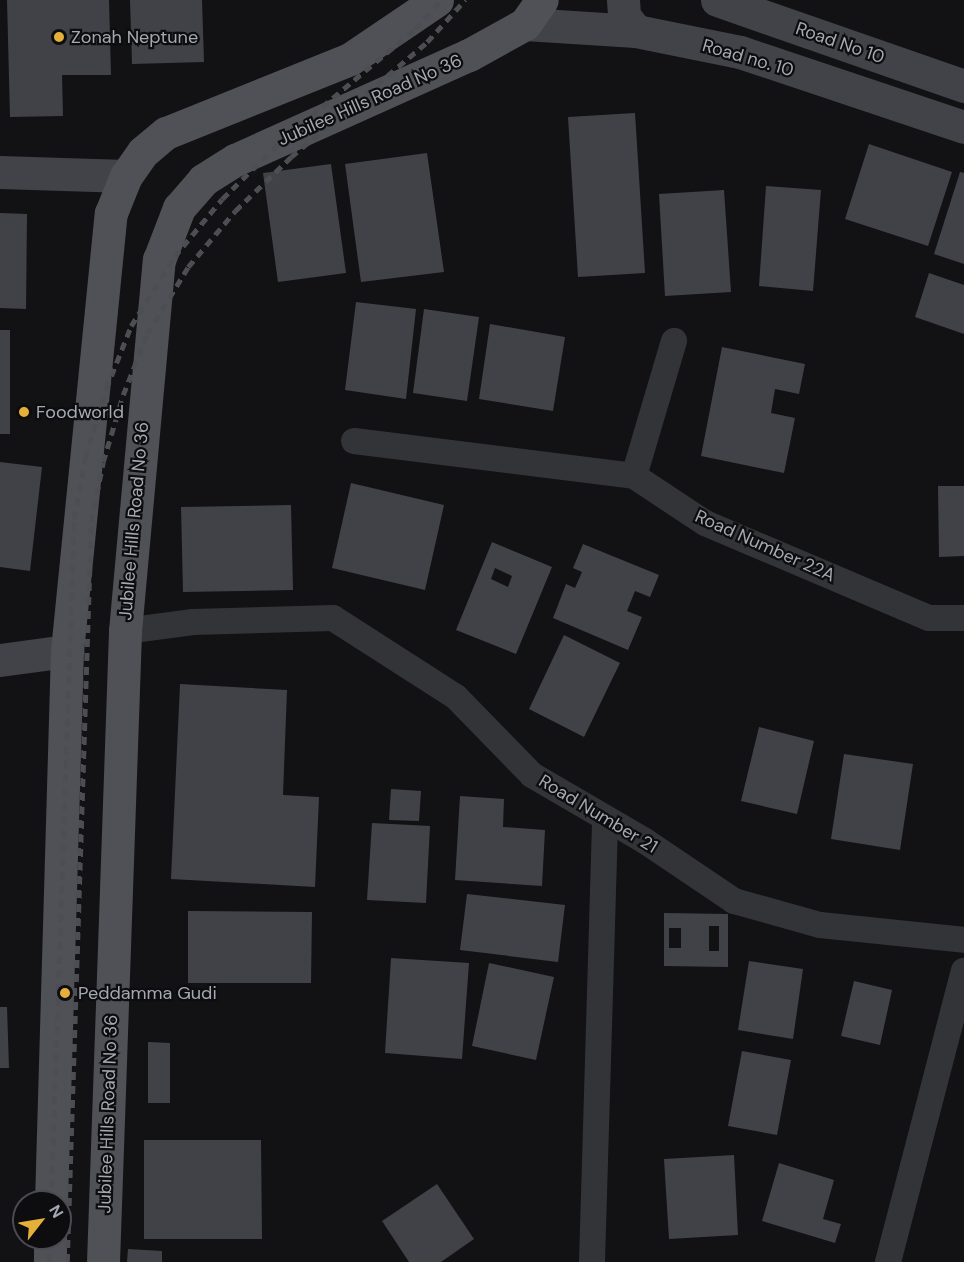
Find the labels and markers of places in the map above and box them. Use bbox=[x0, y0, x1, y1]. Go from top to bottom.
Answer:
place label: Zonah Neptune bbox=[71, 26, 198, 48]
marker: Zonah Neptune bbox=[52, 30, 66, 44]
place label: Foodworld bbox=[36, 401, 124, 423]
marker: Foodworld bbox=[17, 405, 31, 419]
place label: Peddamma Gudi bbox=[78, 982, 217, 1004]
marker: Peddamma Gudi bbox=[56, 984, 74, 1002]

